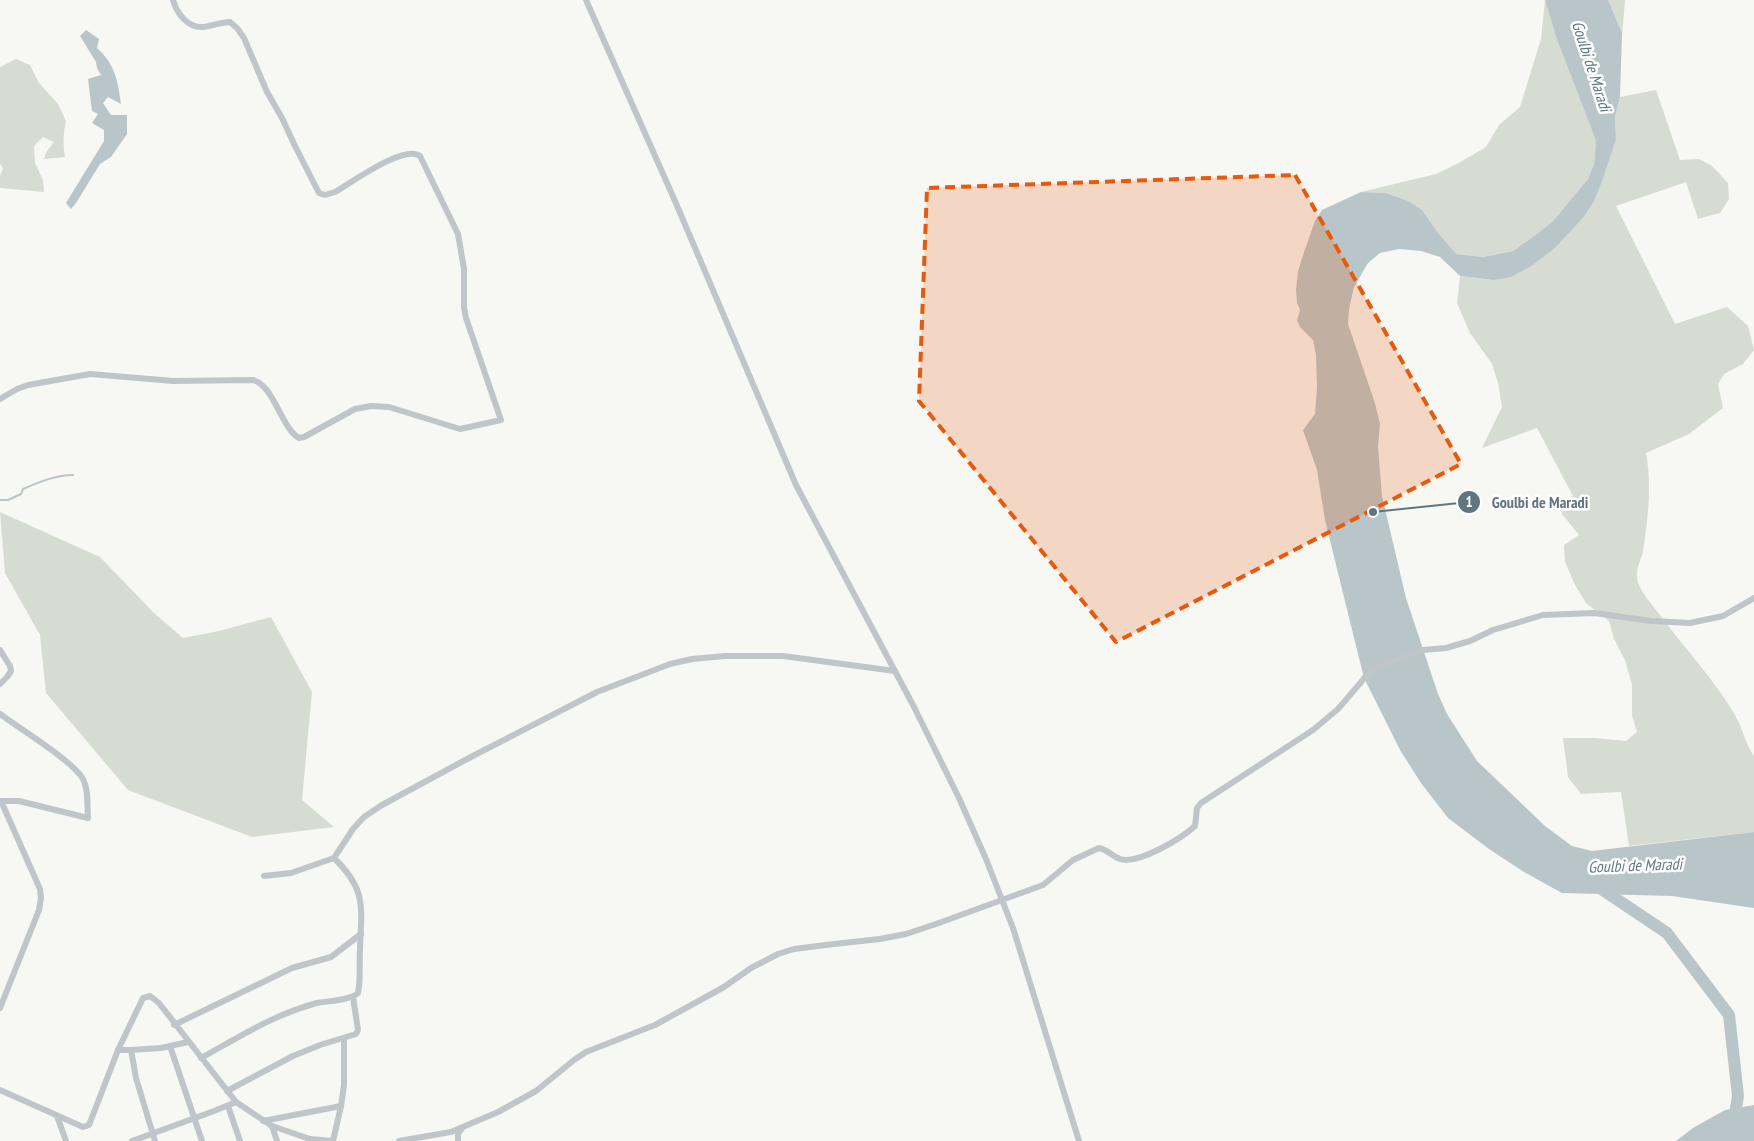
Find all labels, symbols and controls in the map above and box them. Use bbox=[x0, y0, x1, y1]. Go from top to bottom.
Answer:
water label: Goulbi de Maradi bbox=[1568, 18, 1617, 116]
callout: Goulbi de Maradi bbox=[1457, 487, 1598, 518]
text: 1 bbox=[1465, 492, 1473, 511]
text: Goulbi de Maradi bbox=[1492, 492, 1589, 512]
water label: Goulbi de Maradi bbox=[1588, 853, 1685, 877]

